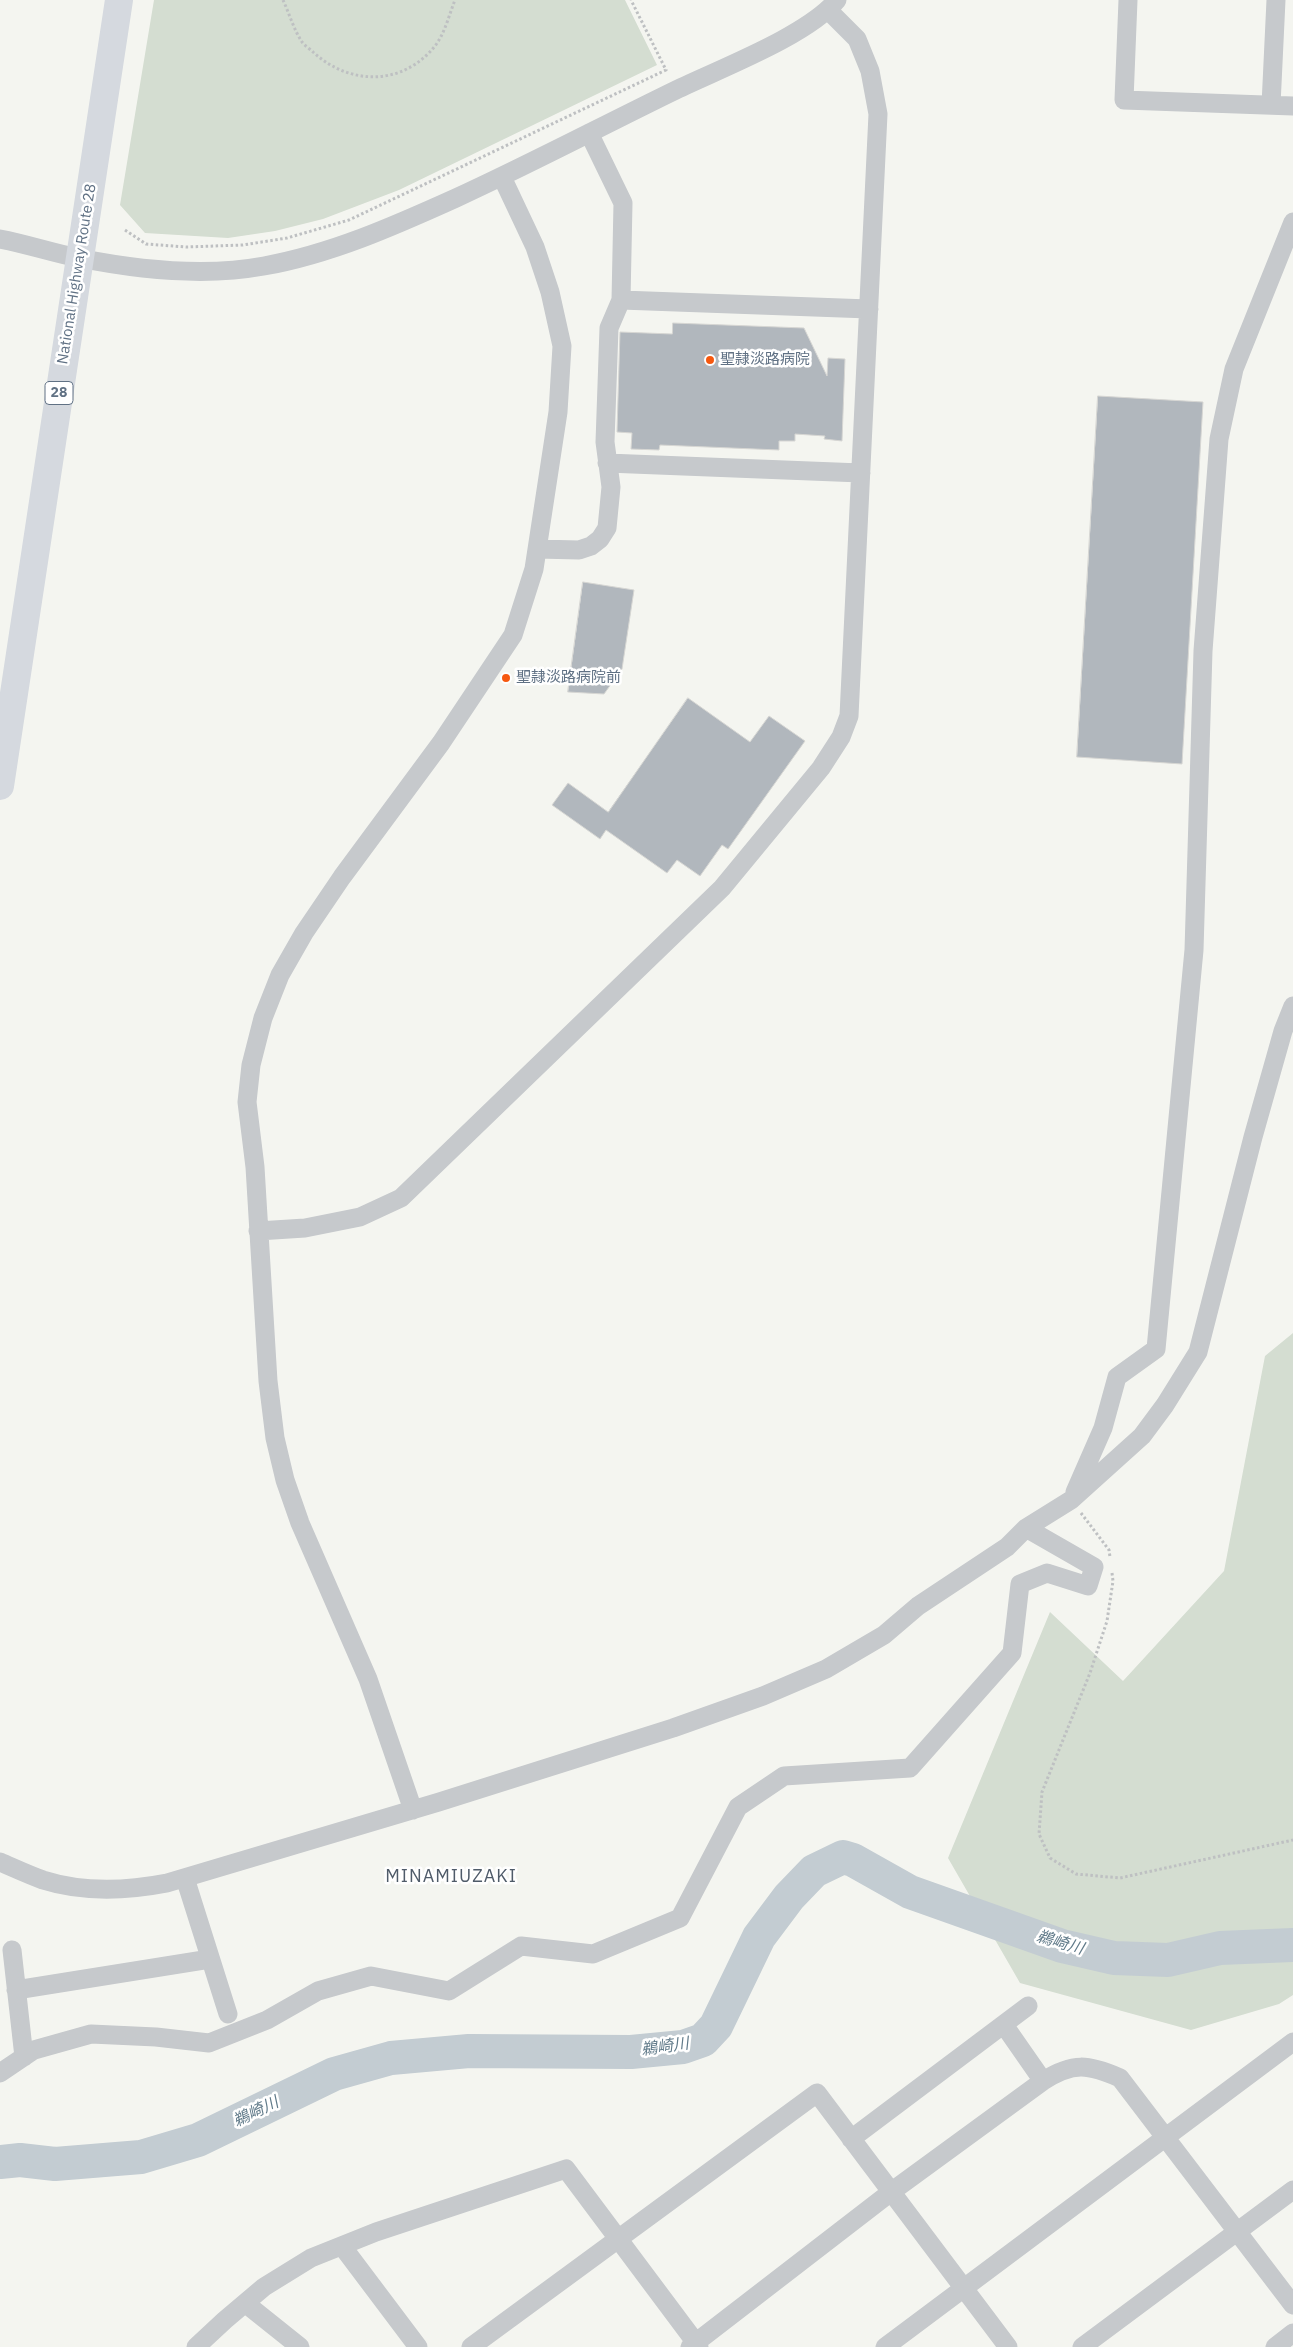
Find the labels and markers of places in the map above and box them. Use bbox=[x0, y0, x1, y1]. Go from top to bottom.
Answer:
place label: 聖隷淡路病院 bbox=[720, 351, 810, 369]
marker: 聖隷淡路病院 bbox=[704, 354, 716, 366]
place label: 聖隷淡路病院前 bbox=[516, 669, 621, 687]
marker: 聖隷淡路病院前 bbox=[500, 672, 512, 684]

